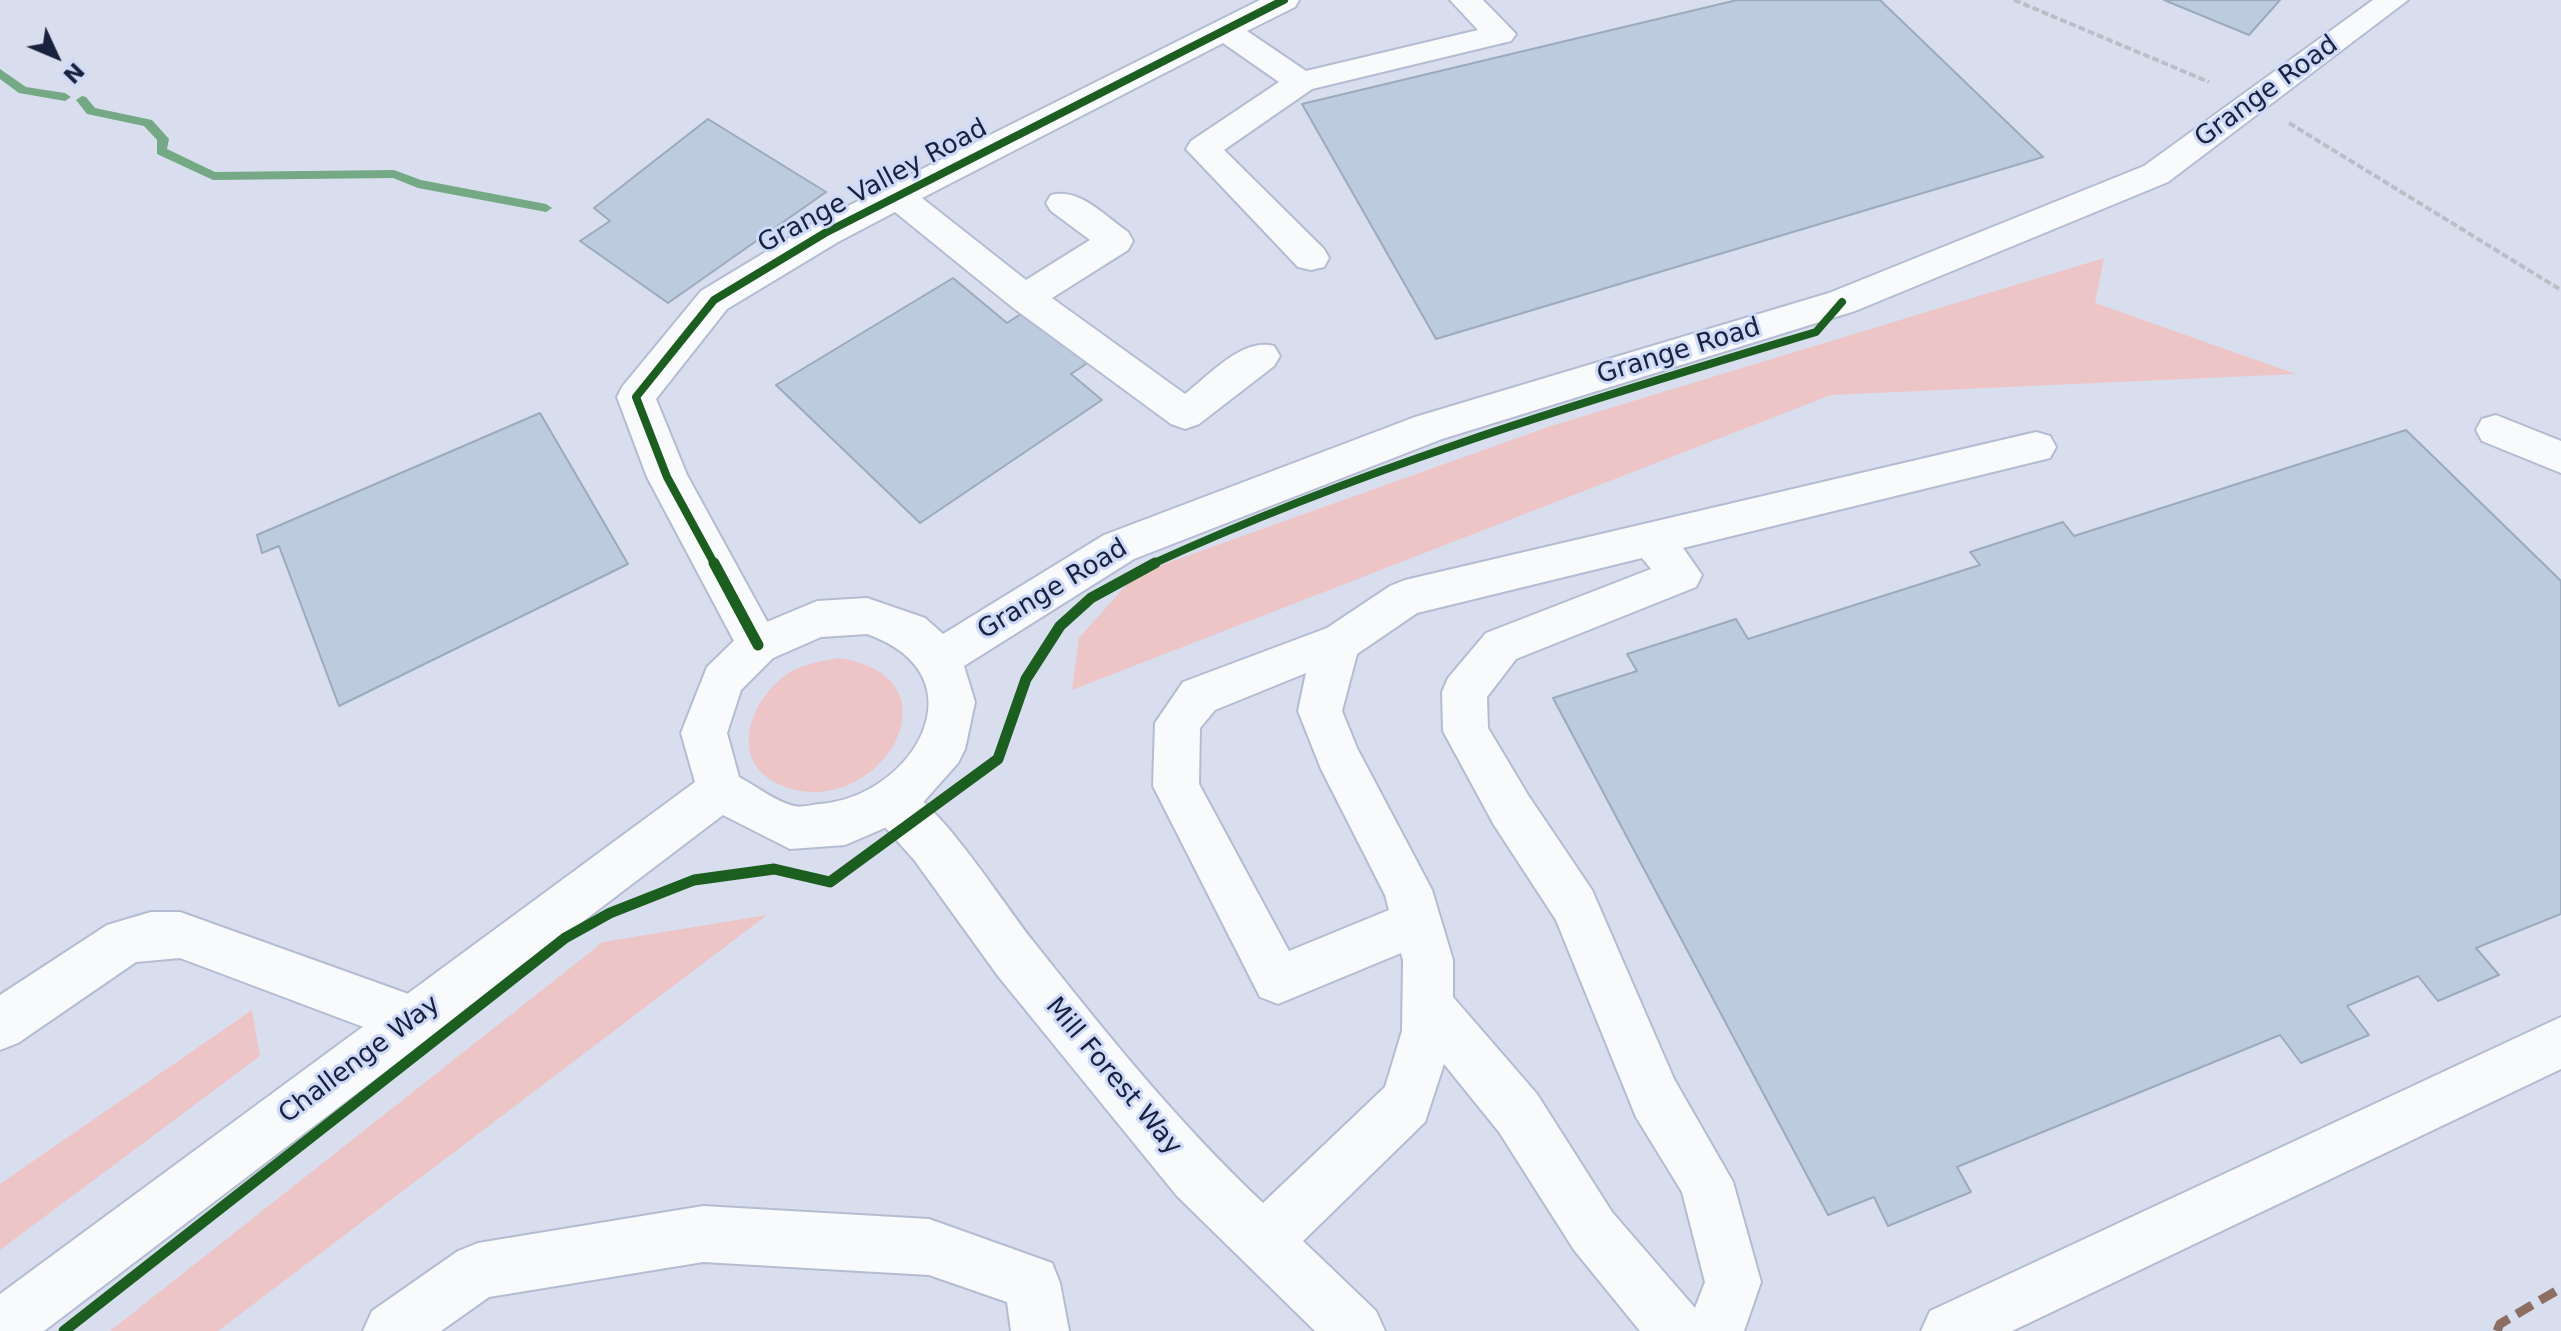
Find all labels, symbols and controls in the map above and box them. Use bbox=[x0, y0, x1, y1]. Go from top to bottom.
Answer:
north arrow bbox=[16, 16, 96, 96]
street label: Grange Road bbox=[2189, 30, 2345, 154]
text: N bbox=[58, 58, 89, 88]
street label: Grange Valley Road bbox=[753, 113, 993, 261]
street label: Grange Road bbox=[1594, 312, 1764, 392]
street label: Grange Road bbox=[972, 533, 1134, 647]
street label: Challenge Way bbox=[273, 989, 447, 1131]
street label: Mill Forest Way bbox=[1038, 992, 1188, 1162]

